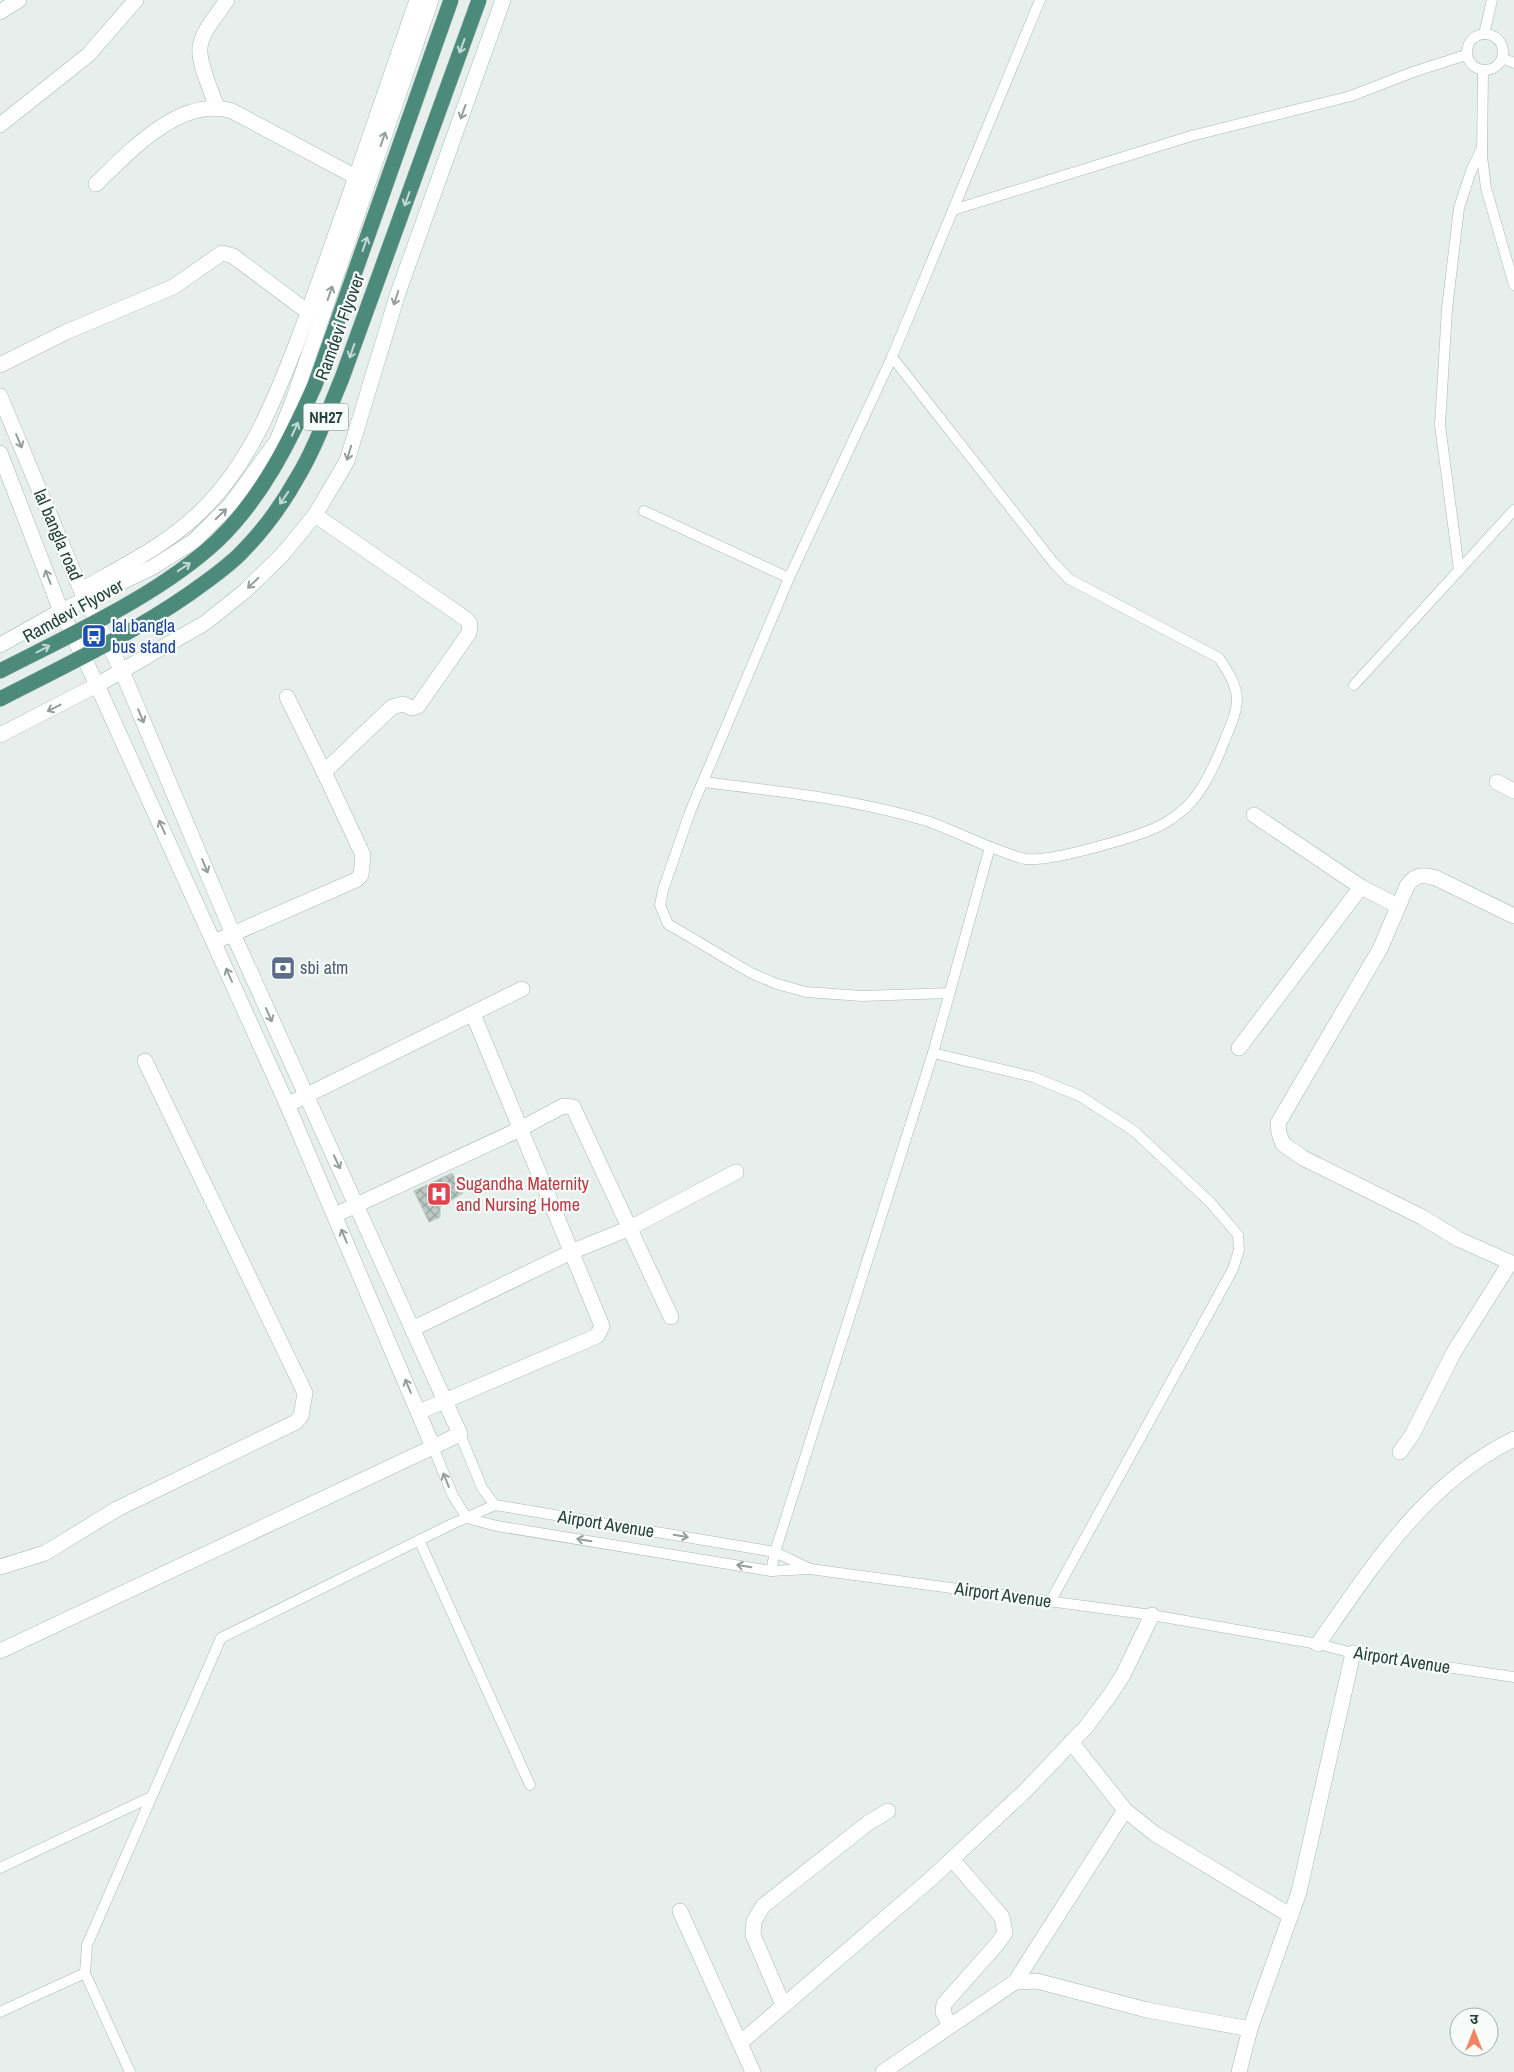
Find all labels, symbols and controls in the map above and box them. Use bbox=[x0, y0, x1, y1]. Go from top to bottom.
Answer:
one-way arrow bbox=[457, 38, 466, 53]
one-way arrow bbox=[458, 104, 467, 119]
one-way arrow bbox=[379, 132, 389, 148]
one-way arrow bbox=[402, 190, 411, 206]
one-way arrow bbox=[361, 237, 370, 252]
street label: Ramdevi Flyover bbox=[309, 270, 370, 384]
one-way arrow bbox=[326, 285, 336, 301]
one-way arrow bbox=[391, 290, 401, 306]
one-way arrow bbox=[346, 343, 356, 359]
road number: NH27 bbox=[304, 404, 348, 431]
one-way arrow bbox=[291, 422, 300, 437]
one-way arrow bbox=[14, 433, 24, 448]
one-way arrow bbox=[344, 445, 354, 461]
street label: lal bangla road bbox=[28, 485, 89, 584]
one-way arrow bbox=[279, 491, 289, 505]
one-way arrow bbox=[215, 508, 227, 521]
one-way arrow bbox=[176, 562, 190, 572]
one-way arrow bbox=[43, 570, 52, 586]
street label: Ramdevi Flyover bbox=[18, 573, 128, 649]
one-way arrow bbox=[247, 577, 259, 589]
place label: lal bangla bus stand bbox=[112, 613, 176, 659]
bus stop icon: lal bangla bus stand bbox=[81, 623, 107, 649]
one-way arrow bbox=[35, 644, 50, 653]
one-way arrow bbox=[46, 703, 61, 713]
one-way arrow bbox=[136, 708, 146, 723]
one-way arrow bbox=[156, 820, 166, 835]
one-way arrow bbox=[200, 858, 210, 873]
bank icon: sbi atm bbox=[270, 955, 296, 981]
place label: sbi atm bbox=[300, 955, 348, 980]
one-way arrow bbox=[223, 968, 233, 983]
one-way arrow bbox=[265, 1007, 275, 1022]
one-way arrow bbox=[332, 1155, 342, 1170]
place label: Sugandha Maternity and Nursing Home bbox=[456, 1171, 590, 1217]
hospital icon: Sugandha Maternity and Nursing Home bbox=[426, 1181, 452, 1207]
one-way arrow bbox=[338, 1229, 348, 1244]
one-way arrow bbox=[402, 1379, 412, 1394]
one-way arrow bbox=[441, 1473, 451, 1488]
street label: Airport Avenue bbox=[555, 1503, 656, 1543]
one-way arrow bbox=[672, 1532, 688, 1542]
one-way arrow bbox=[576, 1535, 592, 1545]
one-way arrow bbox=[737, 1561, 753, 1571]
street label: Airport Avenue bbox=[952, 1575, 1053, 1614]
street label: Airport Avenue bbox=[1351, 1639, 1452, 1679]
north arrow bbox=[1449, 2007, 1499, 2057]
text: उ bbox=[1470, 2010, 1479, 2028]

